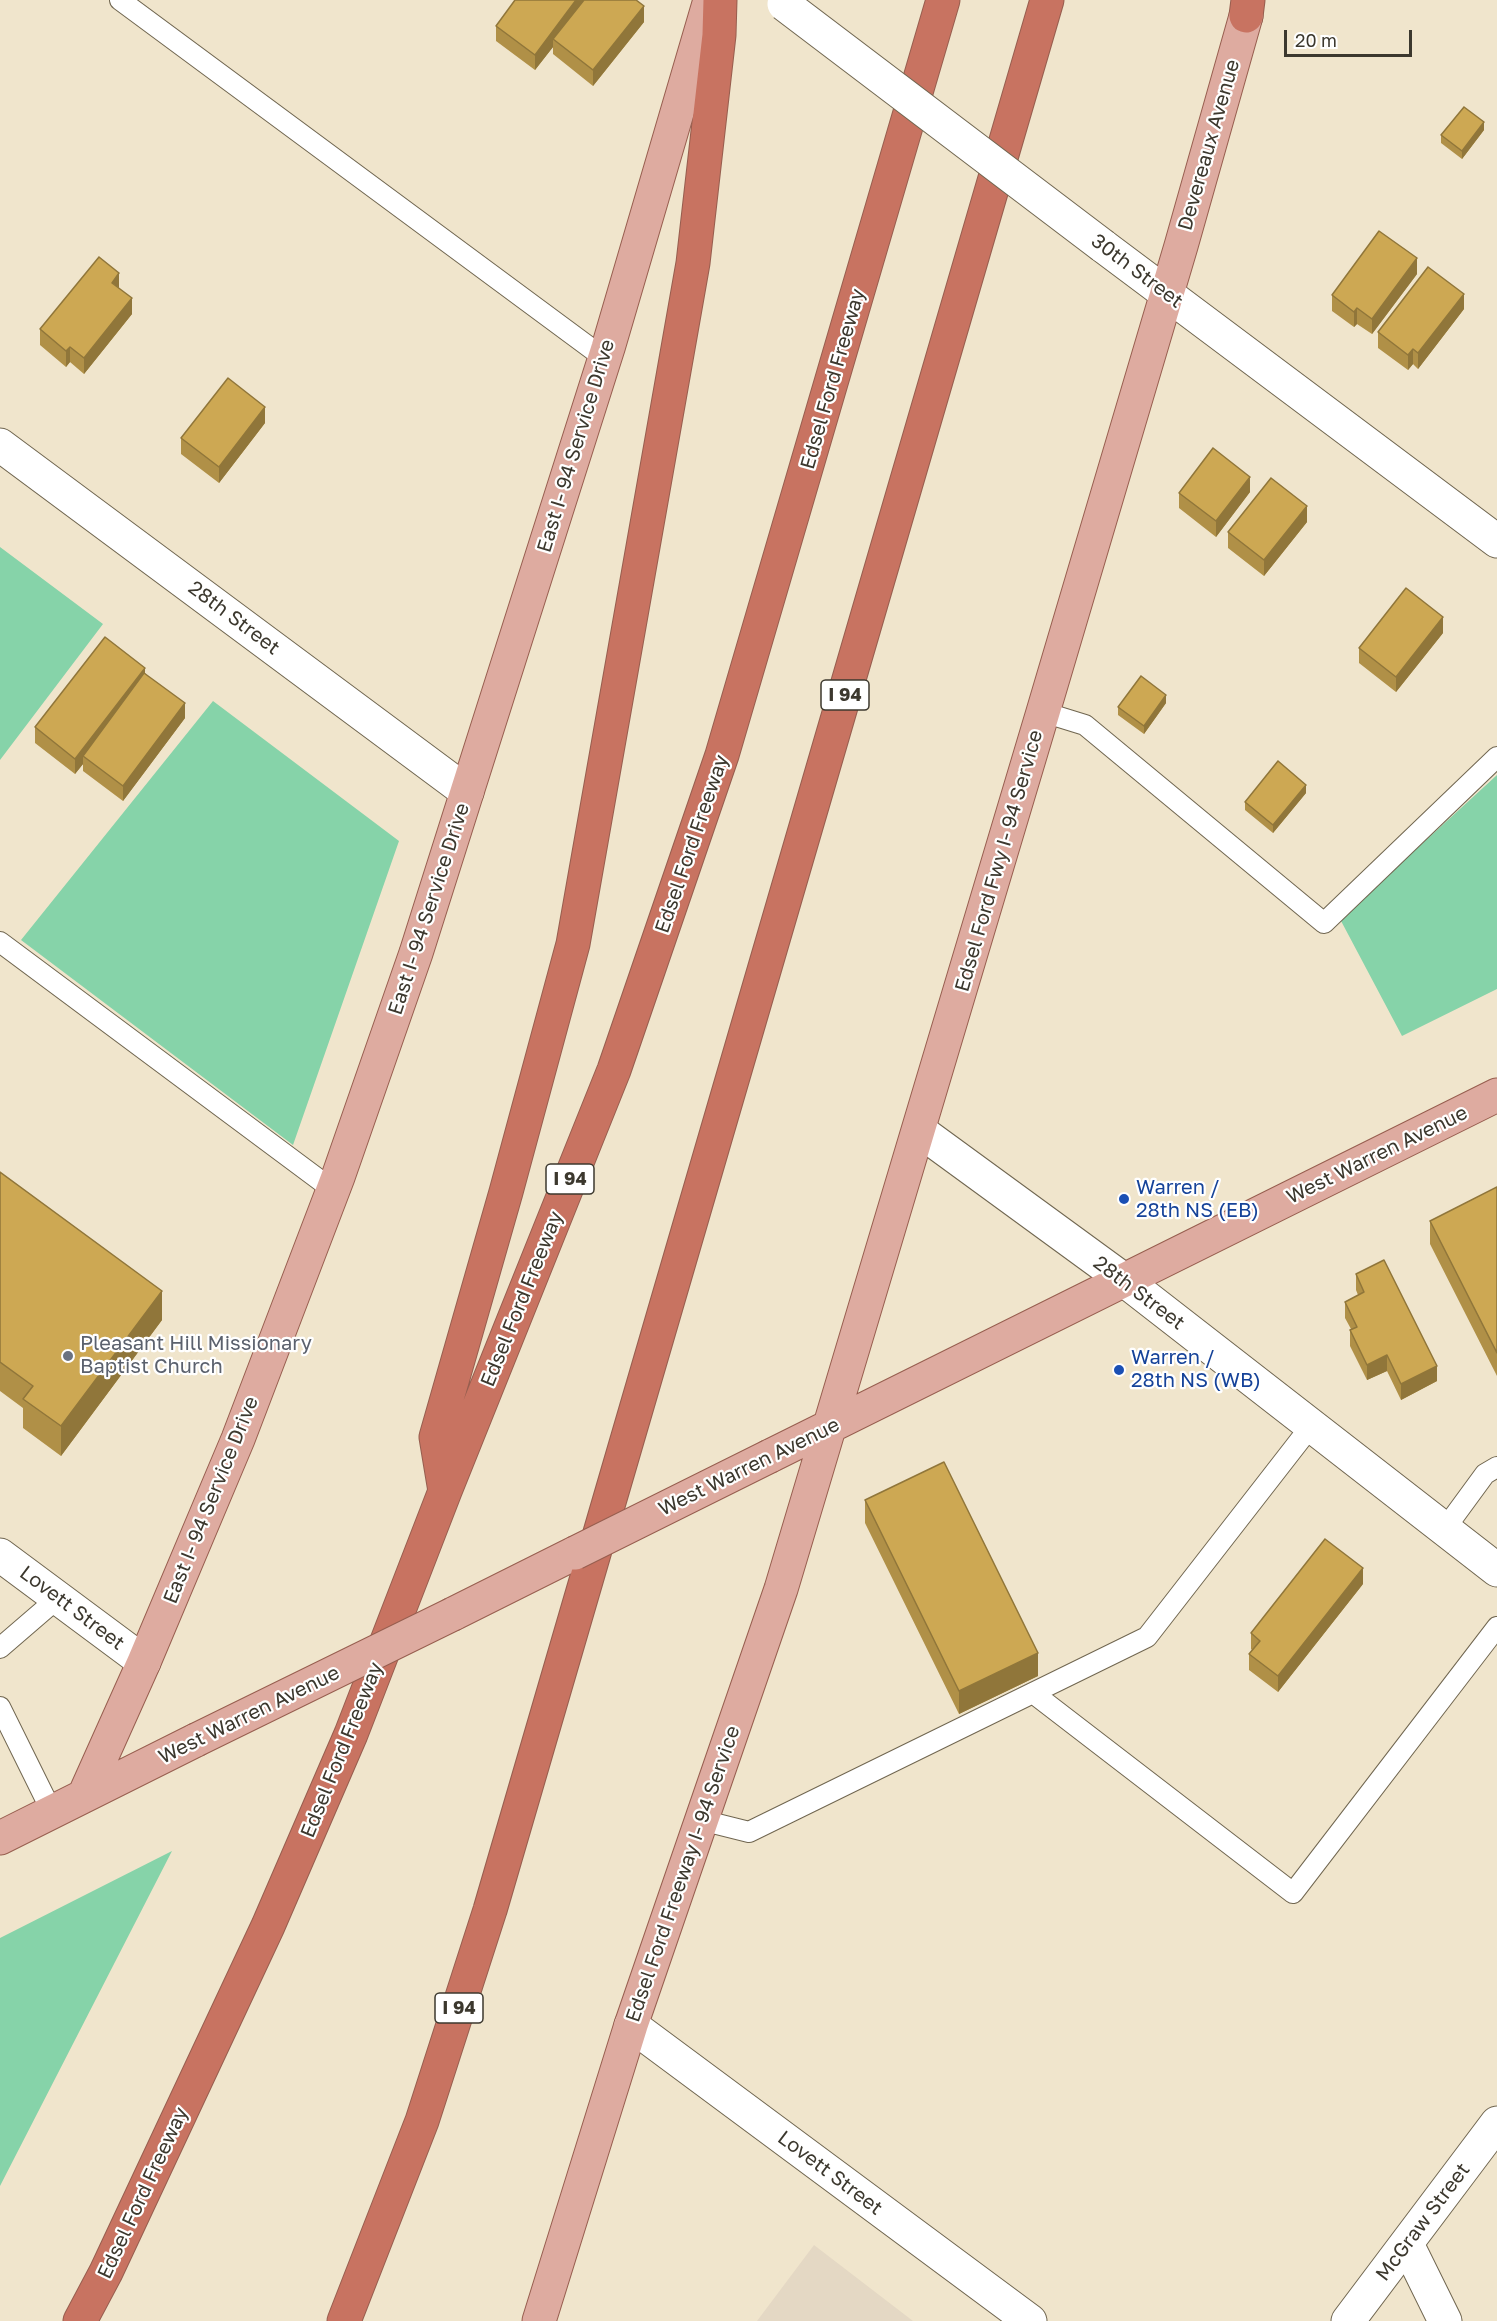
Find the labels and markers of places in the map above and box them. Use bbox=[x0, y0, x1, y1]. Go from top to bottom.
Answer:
place label: Warren / 28th NS (EB) bbox=[1136, 1176, 1259, 1223]
marker: Warren / 28th NS (EB) bbox=[1117, 1192, 1131, 1206]
place label: Pleasant Hill Missionary Baptist Church bbox=[80, 1332, 312, 1379]
place label: Warren / 28th NS (WB) bbox=[1131, 1346, 1261, 1393]
marker: Pleasant Hill Missionary Baptist Church bbox=[61, 1349, 75, 1363]
marker: Warren / 28th NS (WB) bbox=[1112, 1363, 1126, 1377]

